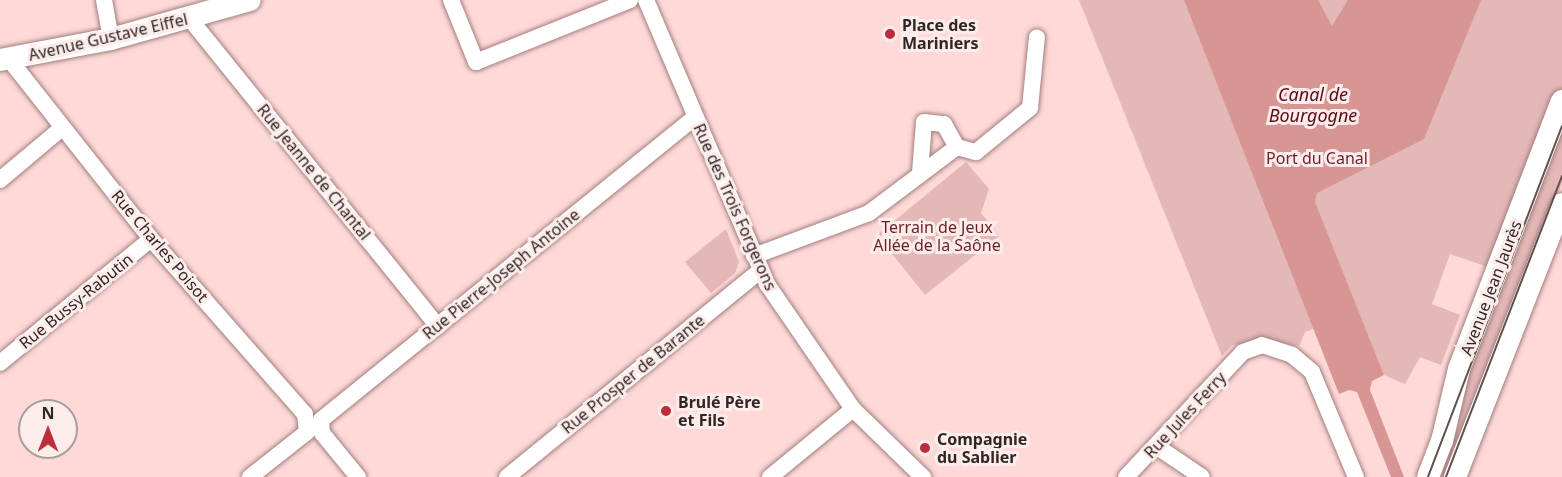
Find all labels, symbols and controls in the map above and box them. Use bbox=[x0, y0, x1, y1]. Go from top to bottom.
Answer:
street label: Avenue Gustave Eiffel bbox=[27, 9, 189, 65]
place label: Place des Mariniers bbox=[902, 15, 979, 53]
marker: Place des Mariniers bbox=[883, 27, 897, 41]
water label: Canal de Bourgogne bbox=[1269, 84, 1357, 127]
street label: Rue Jeanne de Chantal bbox=[253, 100, 375, 244]
street label: Rue des Trois Forgerons bbox=[690, 121, 780, 293]
park label: Port du Canal bbox=[1266, 148, 1368, 168]
street label: Rue Charles Poisot bbox=[108, 186, 212, 306]
street label: Rue Pierre-Joseph Antoine bbox=[419, 205, 583, 343]
park label: Terrain de Jeux Allée de la Saône bbox=[873, 217, 1001, 255]
street label: Avenue Jean Jaurès bbox=[1456, 218, 1526, 358]
street label: Rue Bussy-Rabutin bbox=[15, 249, 137, 353]
street label: Rue Prosper de Barante bbox=[558, 310, 708, 438]
street label: Rue Jules Ferry bbox=[1140, 368, 1230, 462]
place label: Brulé Père et Fils bbox=[678, 392, 761, 430]
north arrow bbox=[18, 399, 78, 459]
text: N bbox=[41, 402, 55, 424]
marker: Brulé Père et Fils bbox=[659, 404, 673, 418]
place label: Compagnie du Sablier bbox=[937, 429, 1027, 467]
marker: Compagnie du Sablier bbox=[918, 441, 932, 455]

